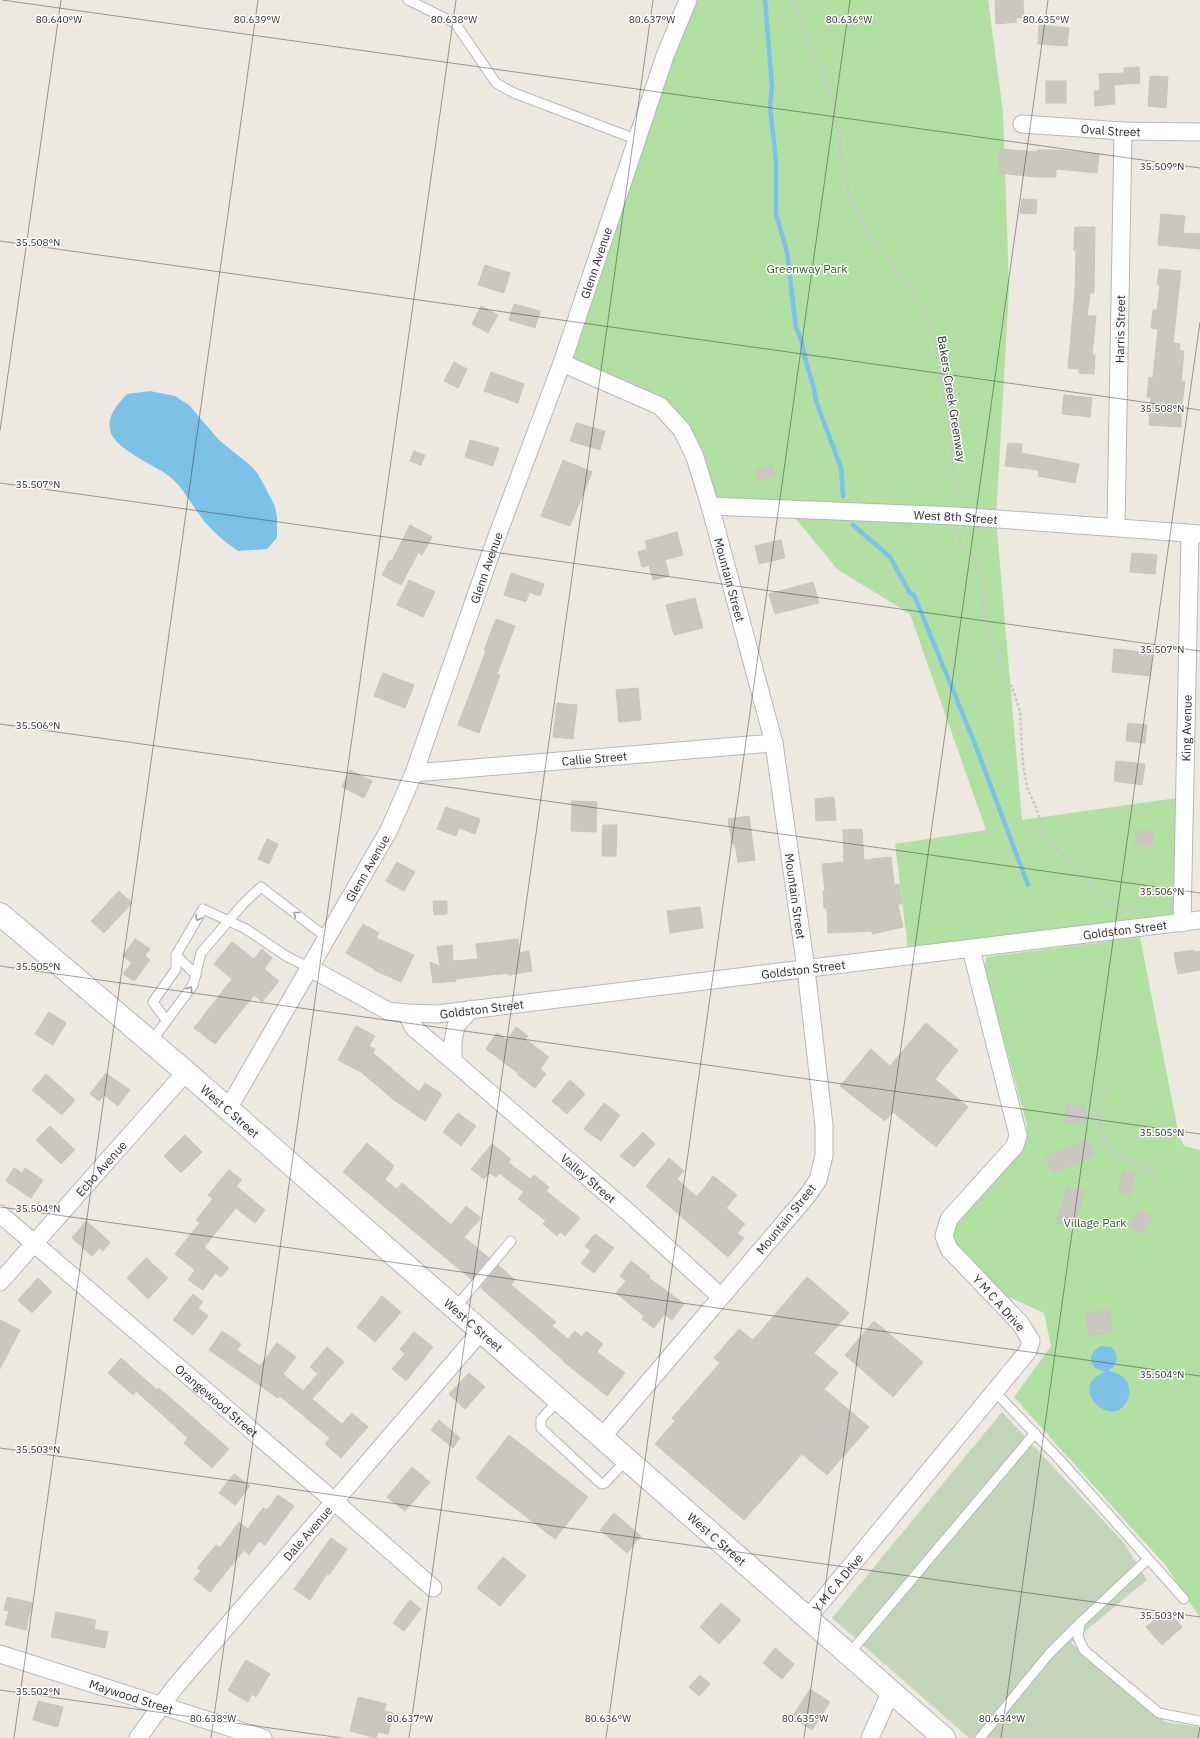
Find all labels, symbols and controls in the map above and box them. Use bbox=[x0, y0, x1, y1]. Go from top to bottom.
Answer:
text: 80.640°W bbox=[36, 13, 82, 26]
text: 80.639°W bbox=[234, 13, 280, 26]
text: 80.638°W bbox=[431, 13, 477, 26]
text: 80.637°W bbox=[629, 13, 675, 26]
text: 80.636°W bbox=[826, 13, 872, 26]
text: 80.635°W bbox=[1023, 13, 1069, 26]
street label: Oval Street bbox=[1080, 121, 1141, 139]
text: 35.509°N bbox=[1140, 160, 1184, 173]
street label: Glenn Avenue bbox=[577, 225, 615, 301]
text: 35.508°N bbox=[16, 236, 60, 249]
park label: Greenway Park bbox=[766, 261, 848, 276]
street label: Harris Street bbox=[1111, 295, 1128, 363]
street label: Bakers Creek Greenway bbox=[935, 334, 969, 464]
text: 35.508°N bbox=[1140, 402, 1184, 415]
text: 35.507°N bbox=[16, 478, 60, 491]
street label: West 8th Street bbox=[914, 507, 998, 526]
street label: Glenn Avenue bbox=[466, 529, 506, 605]
street label: Mountain Street bbox=[711, 536, 748, 623]
text: 35.507°N bbox=[1140, 643, 1184, 656]
street label: King Avenue bbox=[1178, 694, 1194, 762]
text: 35.506°N bbox=[16, 719, 60, 732]
street label: Callie Street bbox=[561, 748, 628, 768]
street label: Glenn Avenue bbox=[342, 832, 392, 904]
street label: Mountain Street bbox=[782, 852, 809, 940]
text: 35.506°N bbox=[1140, 885, 1184, 898]
one-way arrow bbox=[293, 912, 300, 919]
one-way arrow bbox=[195, 914, 202, 921]
street label: Goldston Street bbox=[1082, 917, 1168, 942]
street label: Goldston Street bbox=[760, 956, 846, 982]
text: 35.505°N bbox=[16, 960, 60, 973]
one-way arrow bbox=[185, 987, 192, 994]
street label: Goldston Street bbox=[439, 996, 525, 1021]
street label: West C Street bbox=[198, 1081, 263, 1141]
text: 35.505°N bbox=[1140, 1126, 1184, 1139]
street label: Echo Avenue bbox=[72, 1137, 130, 1199]
street label: Valley Street bbox=[558, 1150, 619, 1206]
street label: Mountain Street bbox=[753, 1181, 819, 1257]
text: 35.504°N bbox=[16, 1202, 60, 1215]
park label: Village Park bbox=[1063, 1215, 1127, 1230]
street label: Y M C A Drive bbox=[970, 1272, 1029, 1335]
street label: West C Street bbox=[441, 1295, 506, 1355]
street label: Orangewood Street bbox=[172, 1361, 261, 1440]
text: 35.504°N bbox=[1140, 1368, 1184, 1381]
text: 35.503°N bbox=[16, 1443, 60, 1456]
street label: Dale Avenue bbox=[280, 1502, 335, 1563]
street label: West C Street bbox=[685, 1509, 750, 1568]
street label: Y M C A Drive bbox=[809, 1550, 866, 1615]
text: 35.503°N bbox=[1140, 1609, 1184, 1622]
street label: Maywood Street bbox=[87, 1676, 175, 1716]
text: 35.502°N bbox=[16, 1685, 60, 1698]
text: 80.638°W bbox=[190, 1712, 236, 1725]
text: 80.637°W bbox=[387, 1712, 433, 1725]
text: 80.636°W bbox=[585, 1712, 631, 1725]
text: 80.635°W bbox=[782, 1712, 828, 1725]
text: 80.634°W bbox=[979, 1712, 1025, 1725]

